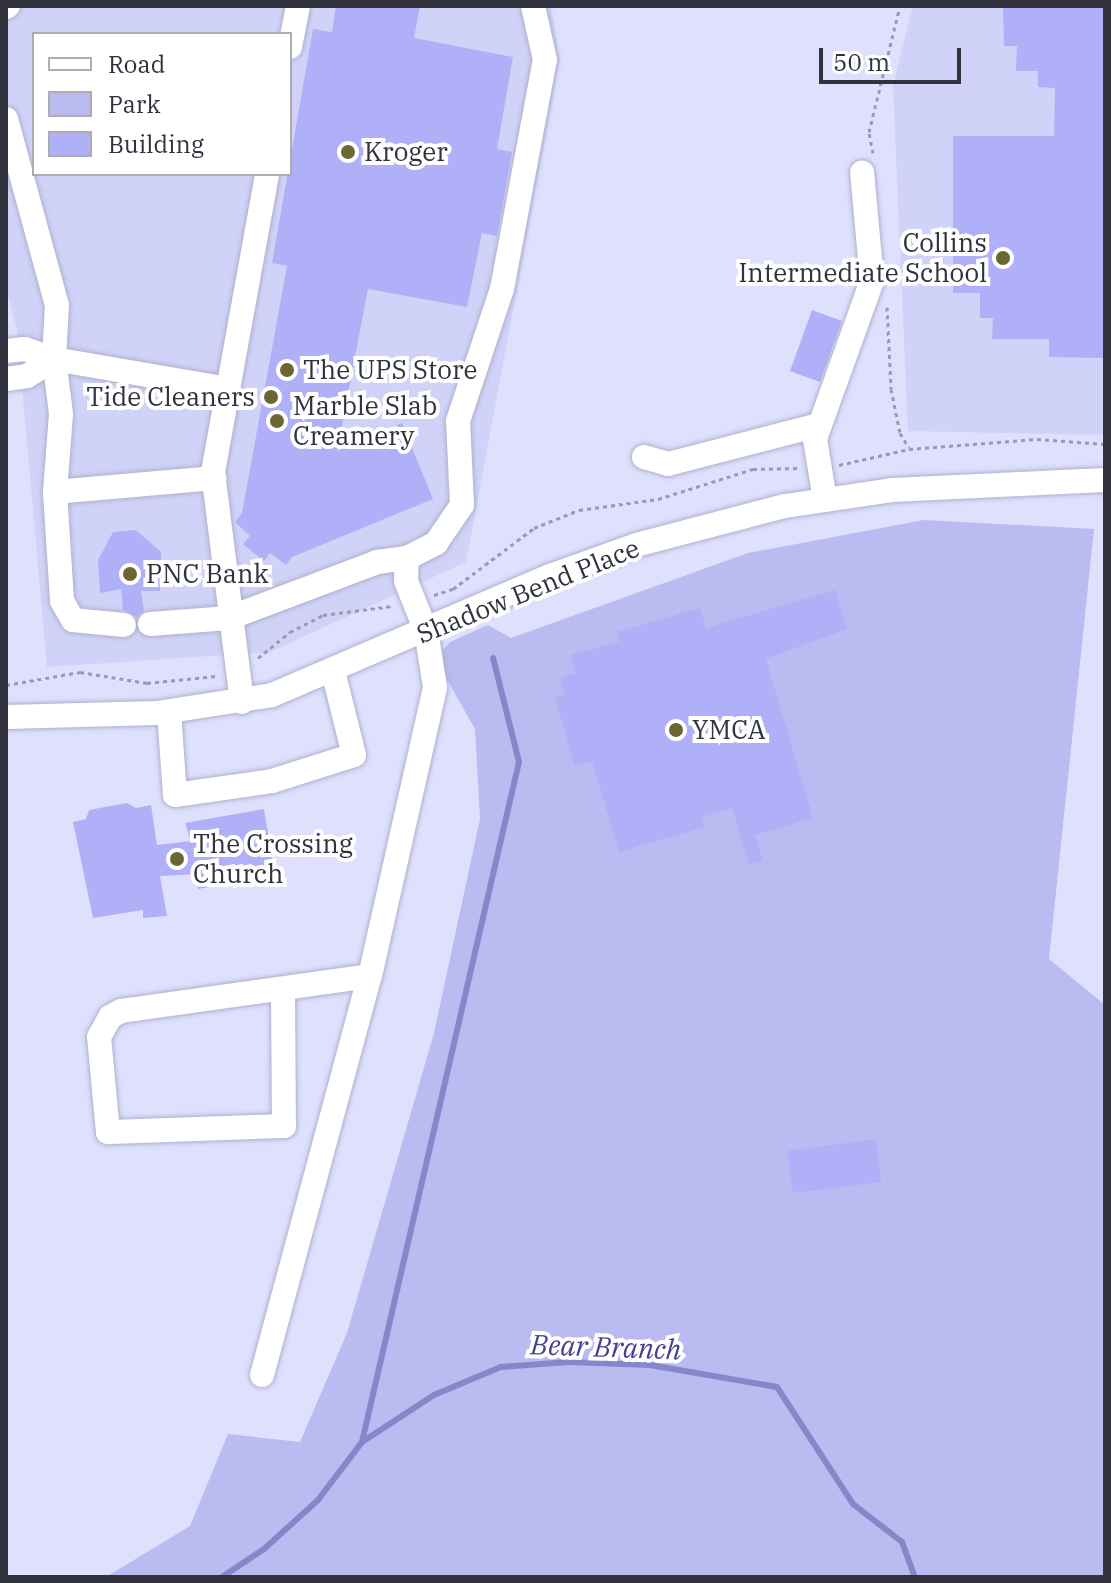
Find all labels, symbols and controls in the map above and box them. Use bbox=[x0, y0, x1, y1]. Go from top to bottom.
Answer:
legend bbox=[32, 32, 292, 176]
scale bar bbox=[823, 32, 965, 82]
text: 50 m bbox=[833, 46, 890, 78]
text: Road bbox=[108, 48, 165, 80]
text: Park bbox=[108, 88, 160, 120]
text: Building bbox=[108, 128, 204, 160]
place label: Kroger bbox=[364, 136, 448, 168]
marker: Kroger bbox=[339, 143, 357, 161]
place label: Collins Intermediate School bbox=[738, 227, 987, 288]
marker: Collins Intermediate School bbox=[994, 249, 1012, 267]
place label: The UPS Store bbox=[303, 354, 477, 386]
marker: The UPS Store bbox=[278, 361, 296, 379]
place label: Tide Cleaners bbox=[86, 381, 255, 413]
marker: Tide Cleaners bbox=[262, 388, 280, 406]
place label: Marble Slab Creamery bbox=[293, 390, 437, 452]
marker: Marble Slab Creamery bbox=[268, 412, 286, 430]
street label: Shadow Bend Place bbox=[412, 532, 644, 650]
place label: PNC Bank bbox=[146, 558, 269, 590]
marker: PNC Bank bbox=[121, 565, 139, 583]
place label: YMCA bbox=[692, 714, 765, 746]
marker: YMCA bbox=[667, 721, 685, 739]
place label: The Crossing Church bbox=[193, 828, 353, 890]
marker: The Crossing Church bbox=[168, 850, 186, 868]
water label: Bear Branch bbox=[530, 1328, 682, 1366]

